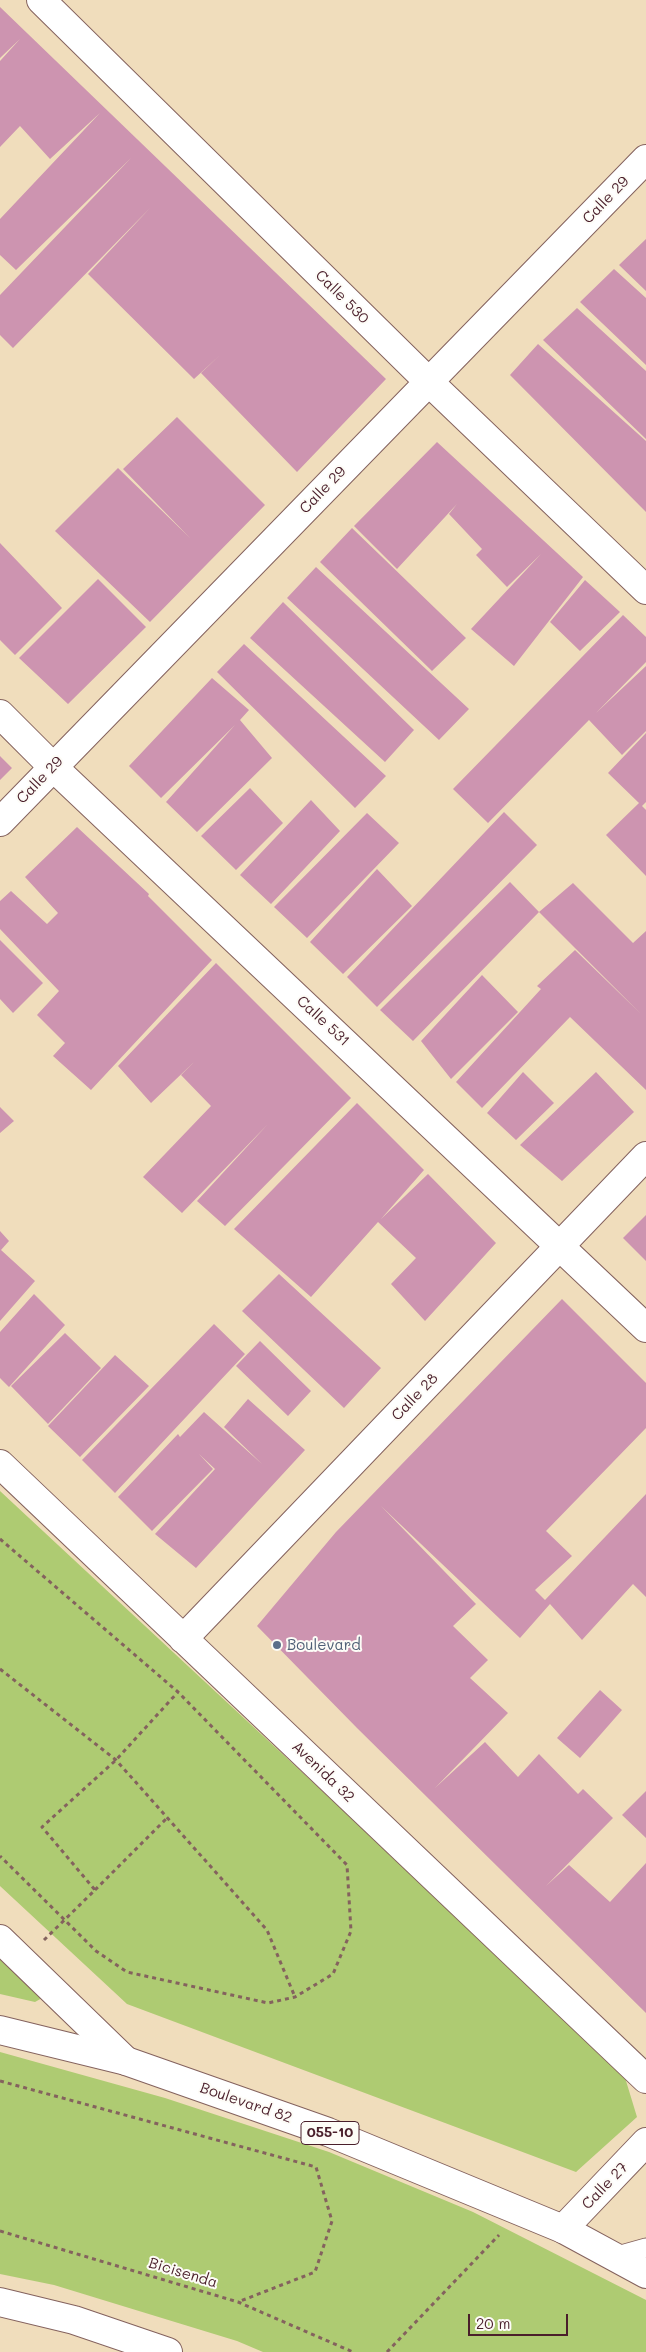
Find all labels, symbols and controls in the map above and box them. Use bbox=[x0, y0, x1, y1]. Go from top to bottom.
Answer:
street label: Calle 29 bbox=[579, 173, 633, 227]
street label: Calle 530 bbox=[311, 266, 373, 328]
street label: Calle 29 bbox=[296, 463, 350, 517]
street label: Calle 29 bbox=[13, 753, 67, 807]
street label: Calle 531 bbox=[293, 992, 353, 1050]
street label: Calle 28 bbox=[388, 1369, 442, 1425]
place label: Boulevard bbox=[287, 1636, 361, 1654]
marker: Boulevard bbox=[271, 1639, 283, 1651]
street label: Avenida 32 bbox=[288, 1738, 358, 1806]
street label: Boulevard 82 bbox=[198, 2079, 294, 2127]
road number: 055-10 bbox=[301, 2122, 359, 2144]
street label: Calle 27 bbox=[578, 2159, 632, 2213]
street label: Bicisenda bbox=[146, 2254, 220, 2292]
scale bar bbox=[471, 2304, 571, 2336]
text: 20 m bbox=[476, 2313, 510, 2333]

